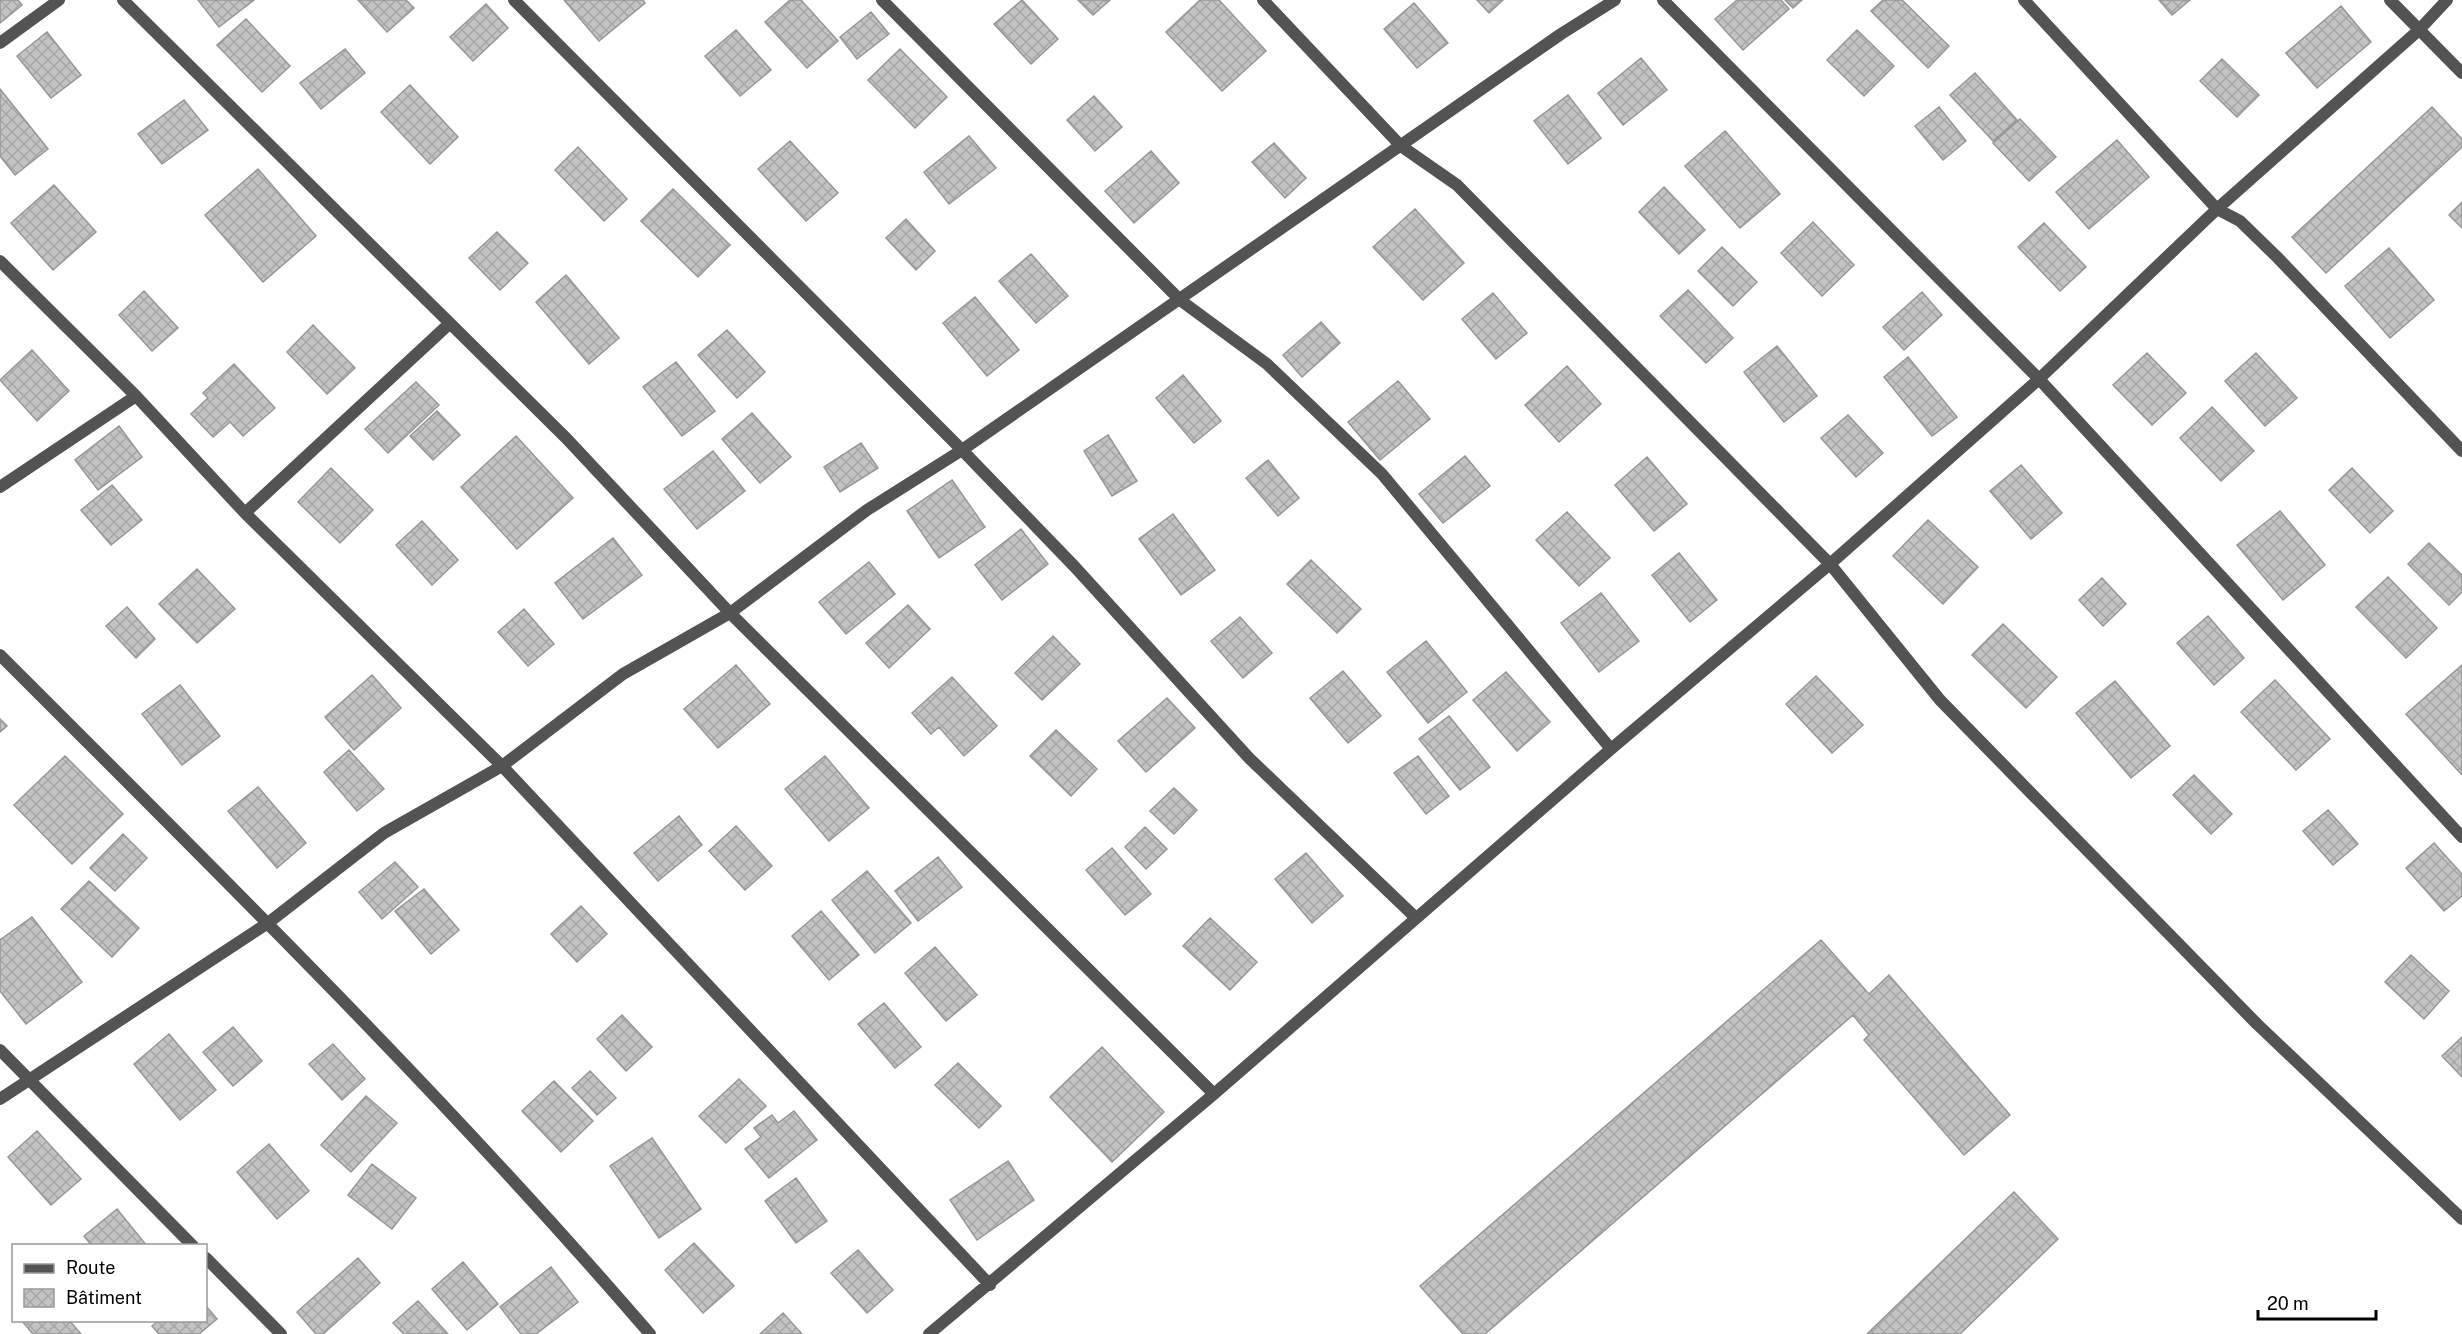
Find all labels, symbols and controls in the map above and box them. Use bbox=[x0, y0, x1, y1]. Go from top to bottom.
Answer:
legend bbox=[12, 1244, 207, 1322]
text: Route bbox=[66, 1257, 115, 1278]
scale bar bbox=[2258, 1283, 2376, 1321]
text: Bâtiment bbox=[66, 1287, 142, 1308]
text: 20 m bbox=[2267, 1293, 2309, 1314]

